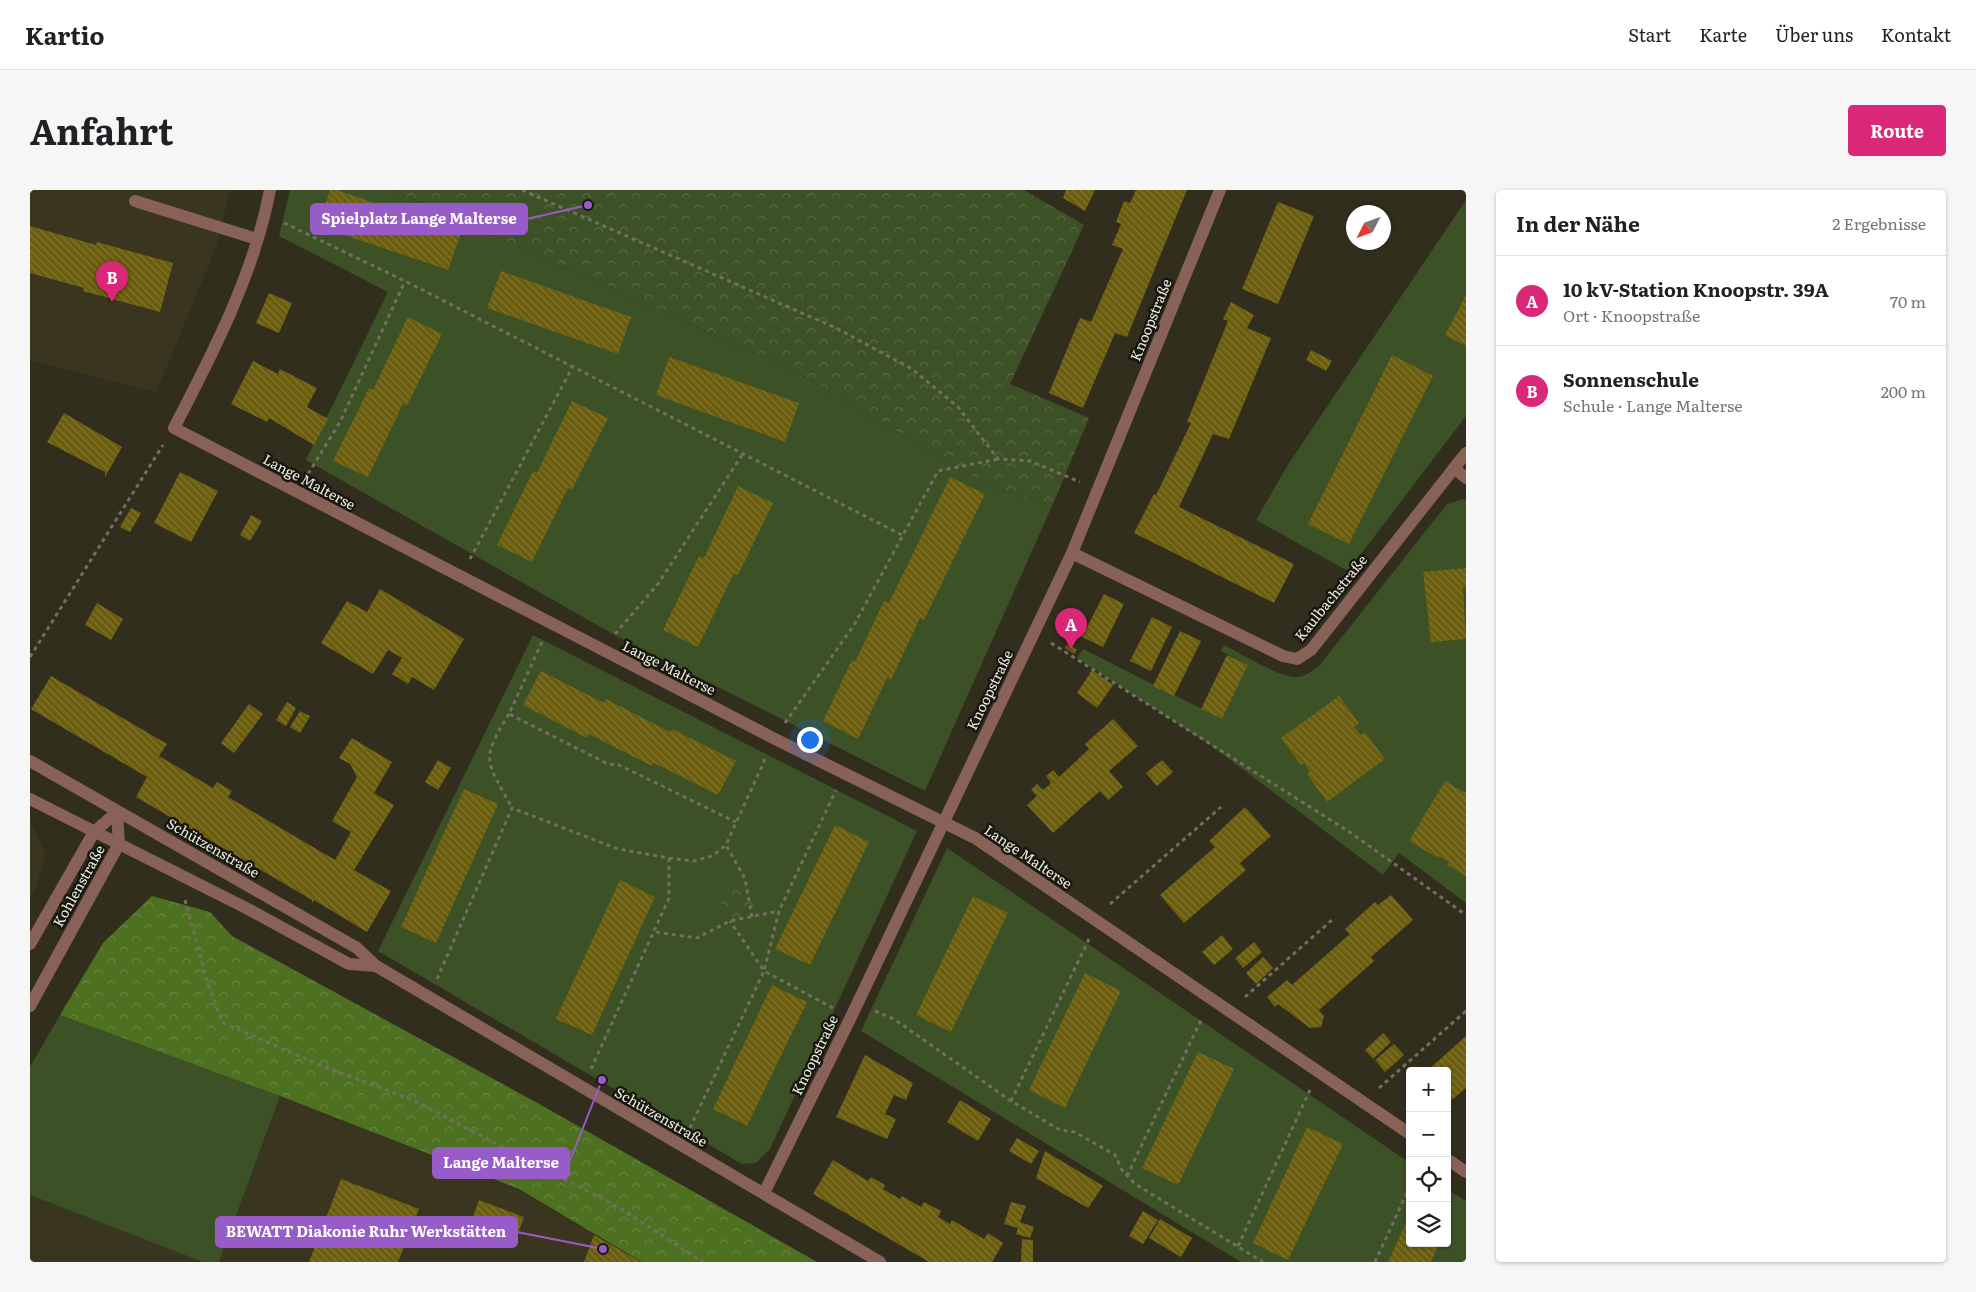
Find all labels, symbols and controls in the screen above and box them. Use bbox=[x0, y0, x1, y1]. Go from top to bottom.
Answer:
text: Kartio bbox=[25, 17, 104, 52]
text: Start bbox=[1628, 21, 1671, 48]
text: Karte bbox=[1699, 21, 1747, 48]
text: Über uns bbox=[1775, 21, 1853, 48]
text: Kontakt bbox=[1881, 21, 1951, 48]
text: Anfahrt bbox=[30, 104, 173, 156]
button: Route bbox=[1848, 105, 1946, 156]
callout: Spielplatz Lange Malterse bbox=[311, 204, 527, 234]
north arrow bbox=[1346, 205, 1391, 250]
text: Spielplatz Lange Malterse bbox=[321, 206, 517, 229]
text: In der Nähe bbox=[1516, 207, 1640, 238]
text: 2 Ergebnisse bbox=[1832, 211, 1926, 235]
pin: B bbox=[96, 261, 128, 302]
text: 10 kV-Station Knoopstr. 39A bbox=[1563, 275, 1829, 303]
street label: Knoopstraße bbox=[1125, 276, 1176, 364]
text: A bbox=[1526, 289, 1538, 313]
text: 70 m bbox=[1890, 289, 1926, 313]
text: Ort · Knoopstraße bbox=[1563, 303, 1700, 327]
text: Sonnenschule bbox=[1563, 365, 1699, 393]
text: B bbox=[1526, 379, 1538, 403]
text: 200 m bbox=[1881, 379, 1926, 403]
text: Schule · Lange Malterse bbox=[1563, 393, 1743, 417]
street label: Lange Malterse bbox=[260, 448, 359, 514]
street label: Kaulbachstraße bbox=[1289, 550, 1371, 645]
pin: A bbox=[1055, 608, 1087, 649]
street label: Lange Malterse bbox=[619, 635, 719, 699]
street label: Knoopstraße bbox=[961, 646, 1017, 733]
your location bbox=[797, 727, 823, 753]
street label: Schützenstraße bbox=[164, 813, 263, 882]
street label: Lange Malterse bbox=[981, 819, 1076, 893]
street label: Kohlenstraße bbox=[47, 841, 109, 930]
street label: Knoopstraße bbox=[786, 1011, 842, 1098]
map controls bbox=[1406, 1067, 1451, 1247]
button: + bbox=[1406, 1067, 1451, 1112]
street label: Schützenstraße bbox=[612, 1082, 711, 1151]
button: − bbox=[1406, 1112, 1451, 1157]
callout: Lange Malterse bbox=[433, 1148, 569, 1178]
text: Lange Malterse bbox=[443, 1150, 560, 1173]
button: locate bbox=[1406, 1157, 1451, 1202]
button: layers bbox=[1406, 1202, 1451, 1247]
callout: BEWATT Diakonie Ruhr Werkstätten bbox=[216, 1217, 517, 1247]
text: BEWATT Diakonie Ruhr Werkstätten bbox=[226, 1219, 507, 1242]

